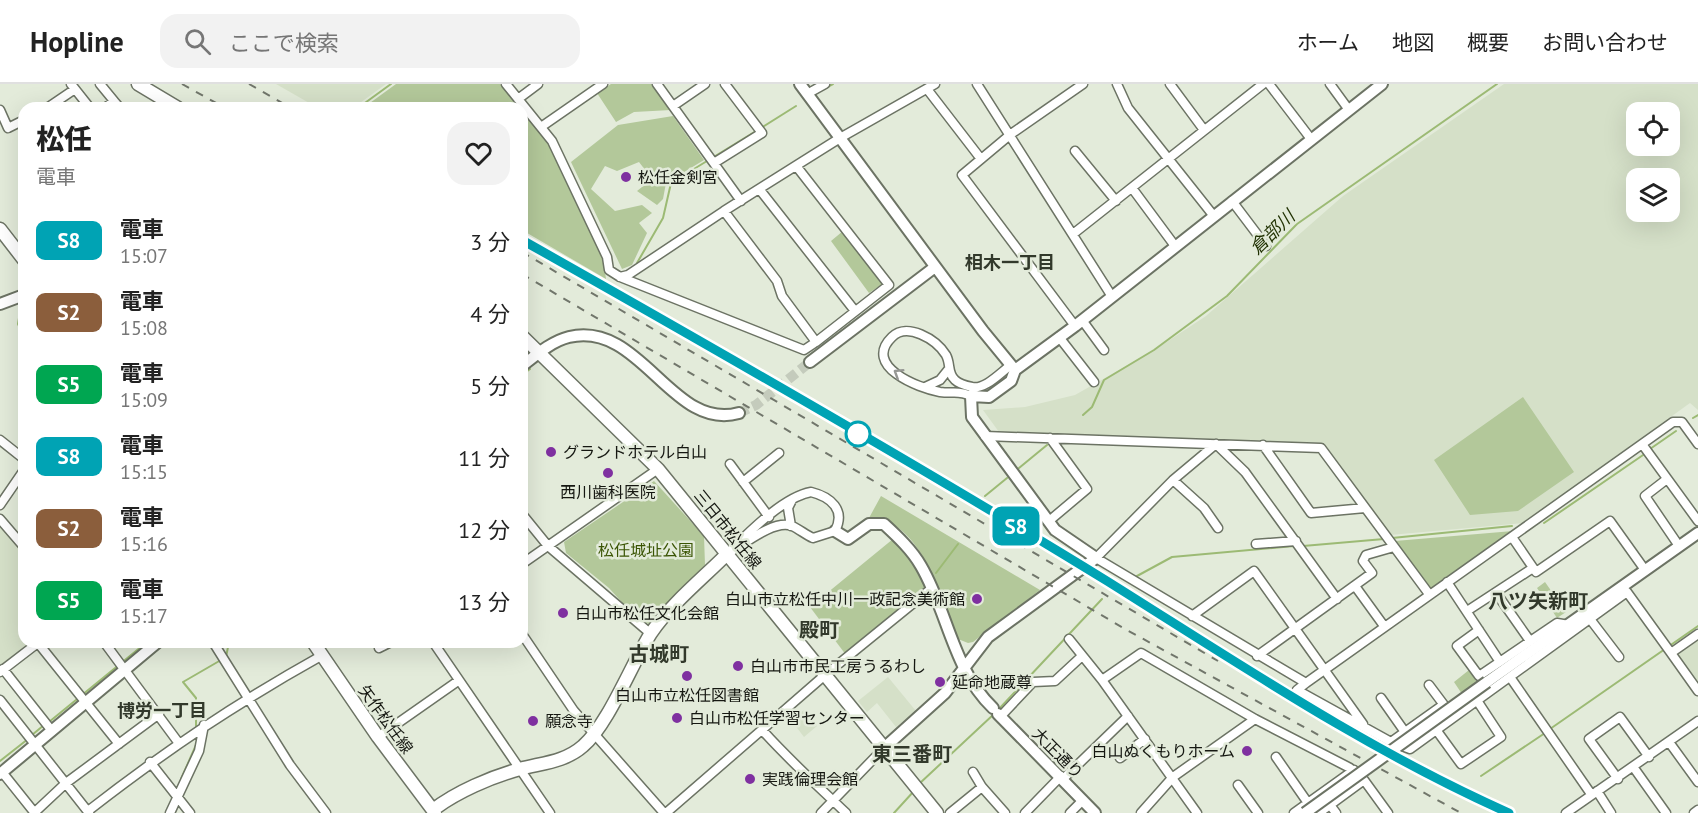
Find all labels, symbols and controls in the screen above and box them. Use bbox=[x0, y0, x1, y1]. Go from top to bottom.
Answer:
search box bbox=[160, 14, 580, 68]
text: Hopline bbox=[30, 23, 124, 60]
icon: search bbox=[181, 25, 214, 58]
text: ここで検索 bbox=[229, 29, 339, 57]
text: ホーム bbox=[1297, 29, 1359, 56]
text: 地図 bbox=[1392, 29, 1434, 56]
text: 概要 bbox=[1467, 29, 1509, 56]
text: お問い合わせ bbox=[1542, 29, 1668, 56]
map controls bbox=[1626, 102, 1680, 222]
button: locate bbox=[1626, 102, 1680, 156]
text: 松任 bbox=[36, 120, 92, 157]
button: heart bbox=[447, 122, 510, 185]
text: 電車 bbox=[36, 164, 76, 190]
place label: 松任金剣宮 bbox=[638, 167, 718, 187]
button: layers bbox=[1626, 168, 1680, 222]
marker: 松任金剣宮 bbox=[619, 170, 633, 184]
water label: 倉部川 bbox=[1245, 204, 1301, 259]
text: 電車 bbox=[120, 215, 164, 243]
text: S8 bbox=[57, 227, 81, 254]
text: 3 分 bbox=[470, 228, 510, 256]
text: 15:07 bbox=[120, 243, 168, 269]
district label: 相木一丁目 bbox=[965, 251, 1055, 274]
text: 電車 bbox=[120, 287, 164, 315]
text: S2 bbox=[57, 299, 81, 326]
text: 4 分 bbox=[470, 300, 510, 328]
text: 15:08 bbox=[120, 315, 168, 341]
text: 電車 bbox=[120, 359, 164, 387]
one-way arrow bbox=[893, 370, 904, 381]
text: S5 bbox=[57, 371, 81, 398]
text: 5 分 bbox=[470, 372, 510, 400]
text: 15:09 bbox=[120, 387, 168, 413]
unlabelled marker bbox=[845, 421, 871, 447]
text: 電車 bbox=[120, 431, 164, 459]
place label: グランドホテル白山 bbox=[563, 442, 707, 462]
text: S8 bbox=[57, 443, 81, 470]
text: 11 分 bbox=[458, 444, 510, 472]
marker: グランドホテル白山 bbox=[544, 445, 558, 459]
text: 15:15 bbox=[120, 459, 168, 485]
marker: 西川歯科医院 bbox=[601, 466, 615, 480]
place label: 西川歯科医院 bbox=[560, 482, 656, 502]
street label: 三日市松任線 bbox=[690, 485, 766, 573]
text: 電車 bbox=[120, 503, 164, 531]
line badge: S8 bbox=[989, 506, 1043, 546]
text: S8 bbox=[1004, 513, 1028, 540]
text: S2 bbox=[57, 515, 81, 542]
text: 12 分 bbox=[458, 516, 510, 544]
text: 15:16 bbox=[120, 531, 168, 557]
park label: 松任城址公園 bbox=[598, 540, 694, 560]
text: 電車 bbox=[120, 575, 164, 603]
text: S5 bbox=[57, 587, 81, 614]
text: 13 分 bbox=[458, 588, 510, 616]
district label: 八ツ矢新町 bbox=[1488, 588, 1588, 614]
place label: 白山市立松任中川一政記念美術館 bbox=[725, 589, 965, 609]
marker: 白山市立松任中川一政記念美術館 bbox=[970, 592, 984, 606]
text: 15:17 bbox=[120, 603, 168, 629]
place label: 白山市松任文化会館 bbox=[575, 603, 719, 623]
marker: 白山市松任文化会館 bbox=[556, 606, 570, 620]
district label: 殿町 bbox=[799, 617, 839, 643]
district label: 古城町 bbox=[629, 641, 689, 667]
place label: 白山市市民工房うるわし bbox=[750, 656, 926, 676]
marker: 白山市市民工房うるわし bbox=[731, 659, 745, 673]
marker: 白山市立松任図書館 bbox=[680, 669, 694, 683]
place label: 延命地蔵尊 bbox=[952, 672, 1032, 692]
marker: 延命地蔵尊 bbox=[933, 675, 947, 689]
street label: 矢作松任線 bbox=[354, 681, 418, 757]
place label: 白山市立松任図書館 bbox=[615, 685, 759, 705]
district label: 博労一丁目 bbox=[117, 699, 207, 722]
place label: 白山市松任学習センター bbox=[689, 708, 865, 728]
place label: 願念寺 bbox=[545, 711, 593, 731]
marker: 白山市松任学習センター bbox=[670, 711, 684, 725]
marker: 願念寺 bbox=[526, 714, 540, 728]
street label: 大正通り bbox=[1028, 723, 1088, 783]
district label: 東三番町 bbox=[872, 741, 952, 767]
place label: 白山ぬくもりホーム bbox=[1091, 741, 1235, 761]
marker: 白山ぬくもりホーム bbox=[1240, 744, 1254, 758]
place label: 実践倫理会館 bbox=[762, 769, 858, 789]
marker: 実践倫理会館 bbox=[743, 772, 757, 786]

